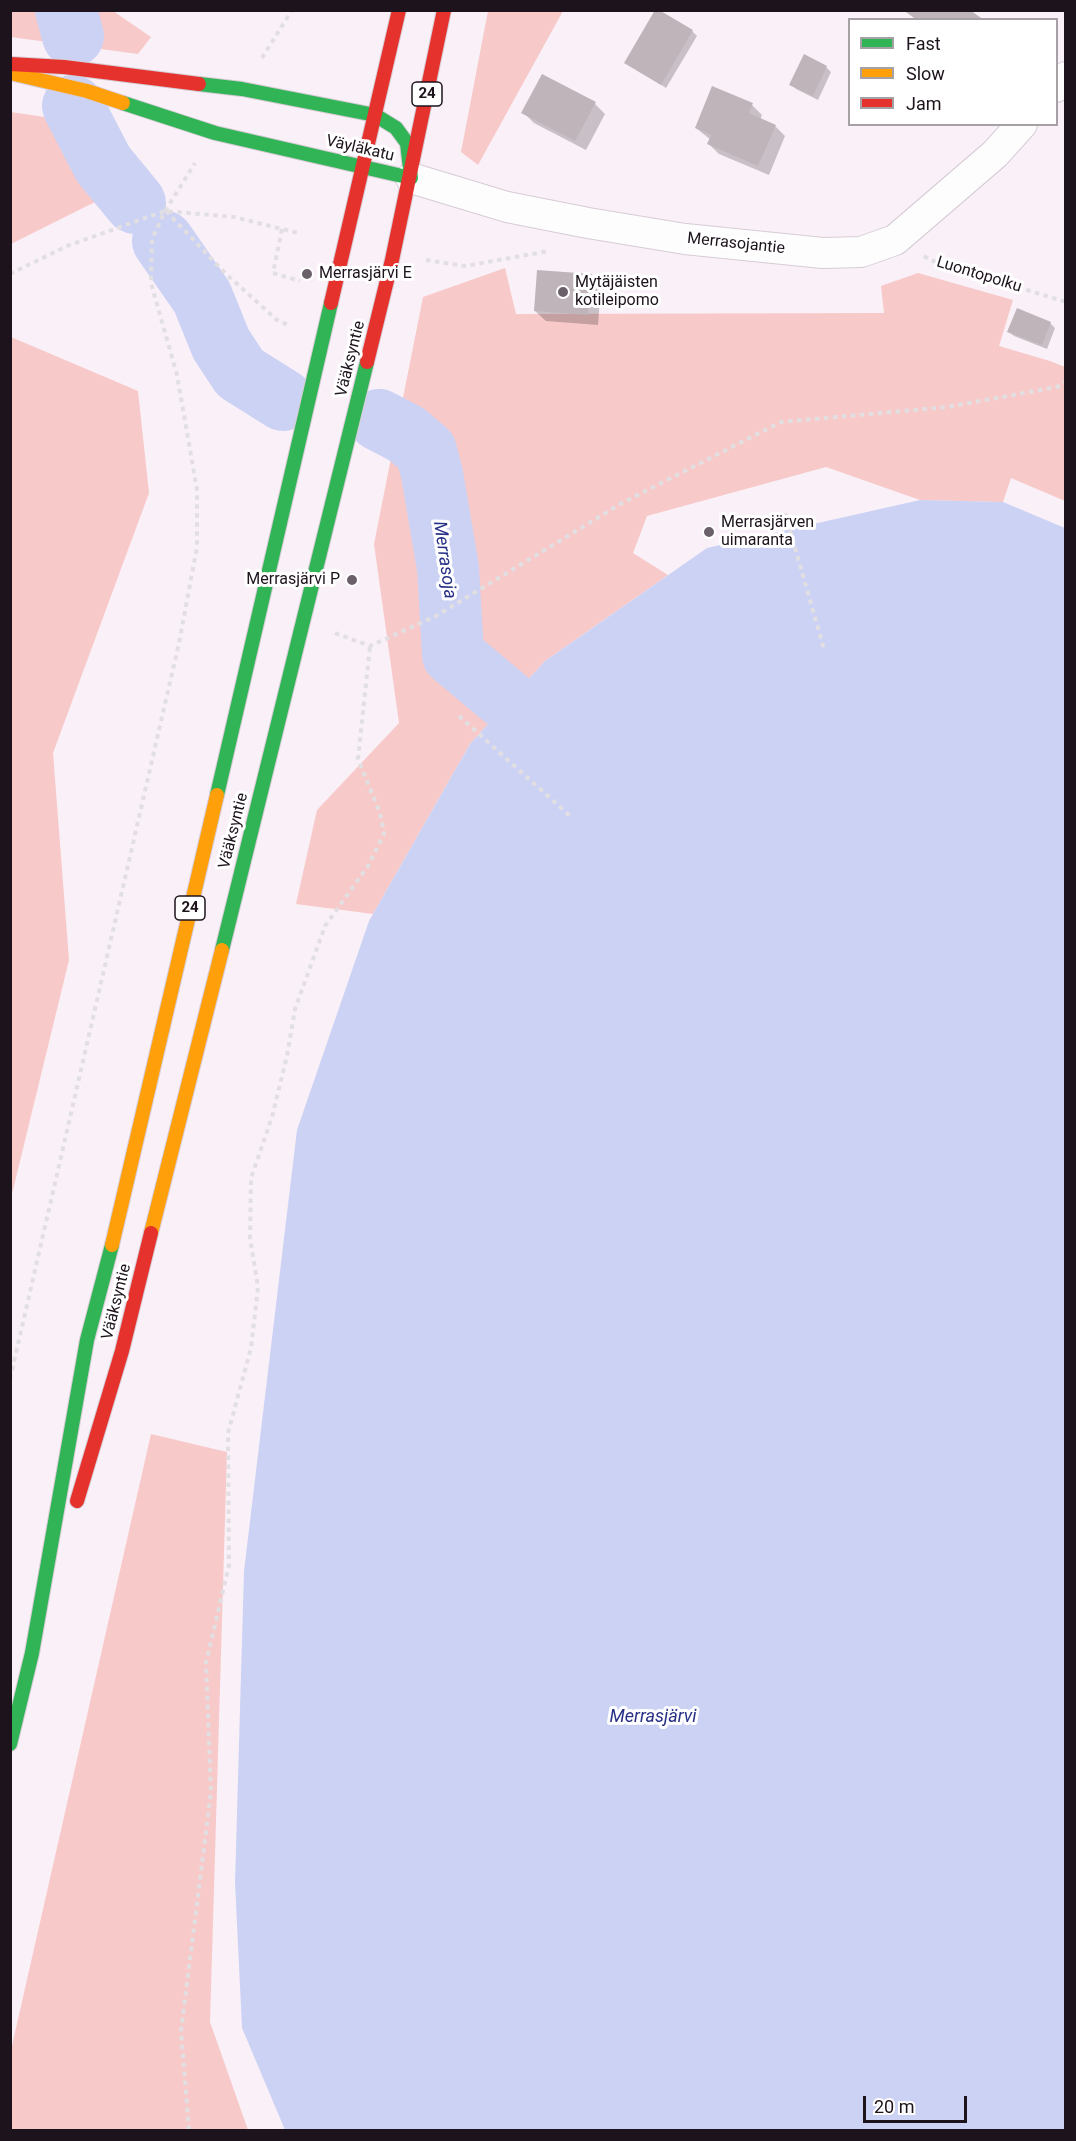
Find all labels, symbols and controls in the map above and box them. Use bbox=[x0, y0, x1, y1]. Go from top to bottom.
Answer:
legend bbox=[848, 18, 1058, 126]
text: Fast bbox=[906, 33, 941, 54]
text: Slow bbox=[906, 63, 945, 84]
road number: 24 bbox=[412, 82, 442, 106]
text: Jam bbox=[906, 93, 942, 114]
street label: Väyläkatu bbox=[324, 132, 396, 166]
street label: Merrasojantie bbox=[686, 229, 786, 259]
street label: Luontopolku bbox=[934, 253, 1024, 297]
place label: Merrasjärvi E bbox=[319, 264, 412, 284]
marker: Merrasjärvi E bbox=[300, 267, 314, 281]
place label: Mytäjäisten kotileipomo bbox=[575, 273, 659, 311]
marker: Mytäjäisten kotileipomo bbox=[556, 285, 570, 299]
street label: Vääksyntie bbox=[332, 319, 370, 399]
place label: Merrasjärven uimaranta bbox=[721, 513, 814, 551]
water label: Merrasoja bbox=[428, 520, 460, 600]
marker: Merrasjärven uimaranta bbox=[702, 525, 716, 539]
place label: Merrasjärvi P bbox=[246, 570, 340, 590]
marker: Merrasjärvi P bbox=[345, 573, 359, 587]
street label: Vääksyntie bbox=[215, 791, 253, 871]
road number: 24 bbox=[175, 896, 205, 920]
street label: Vääksyntie bbox=[98, 1262, 136, 1342]
water label: Merrasjärvi bbox=[610, 1706, 696, 1728]
scale bar bbox=[866, 2084, 970, 2122]
text: 20 m bbox=[874, 2096, 914, 2117]

